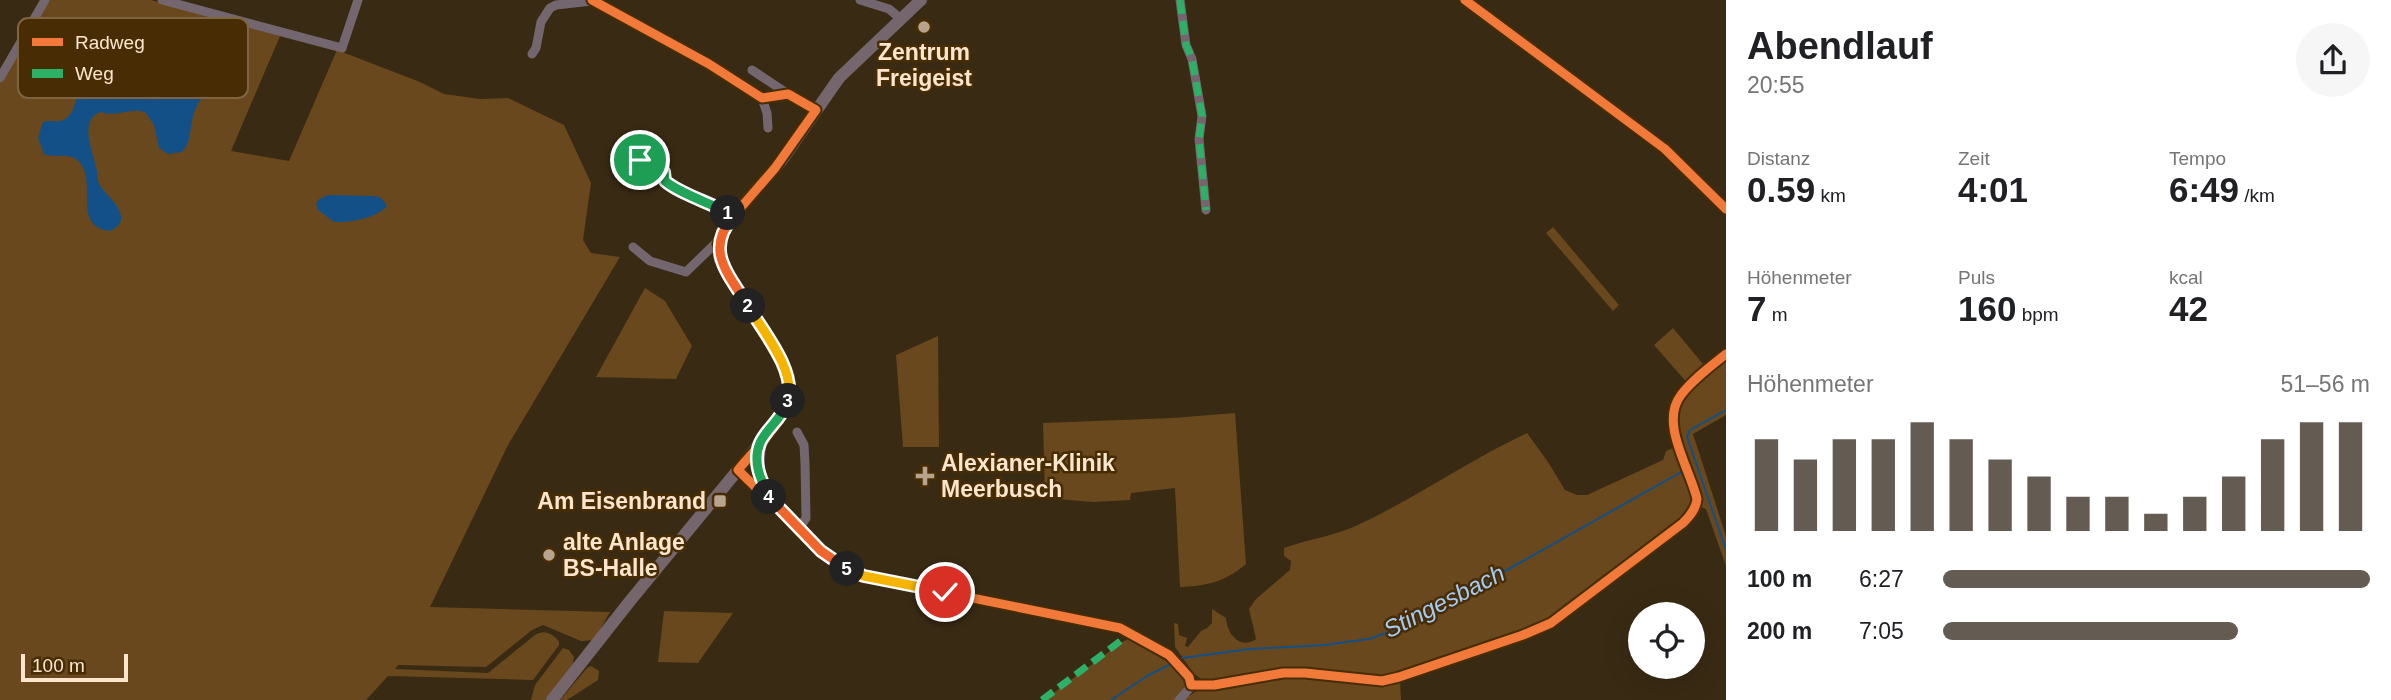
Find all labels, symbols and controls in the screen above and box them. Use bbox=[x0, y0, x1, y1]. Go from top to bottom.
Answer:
legend bbox=[18, 18, 248, 98]
marker: Zentrum Freigeist bbox=[916, 19, 932, 35]
button: share bbox=[2296, 23, 2370, 97]
text: Abendlauf bbox=[1747, 25, 1933, 67]
text: Radweg bbox=[75, 32, 145, 53]
place label: Zentrum Freigeist bbox=[876, 39, 972, 91]
text: Weg bbox=[75, 63, 114, 84]
text: 20:55 bbox=[1747, 72, 1805, 98]
pin bbox=[610, 130, 670, 190]
icon: arrive bbox=[621, 141, 659, 179]
text: Distanz bbox=[1747, 148, 1810, 169]
text: Zeit bbox=[1958, 148, 1990, 169]
text: Tempo bbox=[2169, 148, 2226, 169]
text: 0.59 bbox=[1747, 170, 1815, 209]
text: 4:01 bbox=[1958, 170, 2028, 209]
text: 6:49 bbox=[2169, 170, 2239, 209]
text: km bbox=[1815, 185, 1846, 206]
text: /km bbox=[2239, 185, 2275, 206]
pin: 1 bbox=[710, 196, 746, 230]
text: 1 bbox=[722, 202, 733, 223]
text: Höhenmeter bbox=[1747, 267, 1852, 288]
text: Puls bbox=[1958, 267, 1995, 288]
text: kcal bbox=[2169, 267, 2203, 288]
pin: 2 bbox=[730, 288, 766, 324]
text: 7 bbox=[1747, 289, 1766, 328]
text: 160 bbox=[1958, 289, 2016, 328]
text: 42 bbox=[2169, 289, 2208, 328]
text: 2 bbox=[742, 295, 753, 316]
text: m bbox=[1766, 304, 1788, 325]
text: bpm bbox=[2016, 304, 2059, 325]
text: Höhenmeter bbox=[1747, 371, 1874, 397]
text: 51–56 m bbox=[2280, 371, 2370, 397]
pin: 3 bbox=[770, 384, 806, 418]
text: 3 bbox=[782, 390, 793, 411]
place label: Alexianer-Klinik Meerbusch bbox=[941, 450, 1115, 502]
marker: Alexianer-Klinik Meerbusch bbox=[915, 466, 935, 486]
pin: 4 bbox=[752, 480, 786, 514]
text: 4 bbox=[763, 486, 774, 507]
place label: Am Eisenbrand bbox=[537, 488, 706, 514]
marker: Am Eisenbrand bbox=[712, 493, 728, 509]
place label: alte Anlage BS-Halle bbox=[563, 529, 685, 581]
marker: alte Anlage BS-Halle bbox=[541, 547, 557, 563]
pin: 5 bbox=[830, 552, 864, 586]
text: 5 bbox=[841, 558, 852, 579]
water label: Stingesbach bbox=[1379, 559, 1509, 643]
pin bbox=[915, 562, 975, 622]
text: 100 m bbox=[1747, 566, 1812, 592]
text: 6:27 bbox=[1859, 566, 1904, 592]
icon: check bbox=[926, 573, 964, 611]
map controls bbox=[1628, 602, 1705, 679]
button: locate bbox=[1628, 602, 1705, 679]
text: 200 m bbox=[1747, 618, 1812, 644]
text: 7:05 bbox=[1859, 618, 1904, 644]
scale bar bbox=[21, 651, 128, 683]
text: 100 m bbox=[32, 655, 85, 676]

